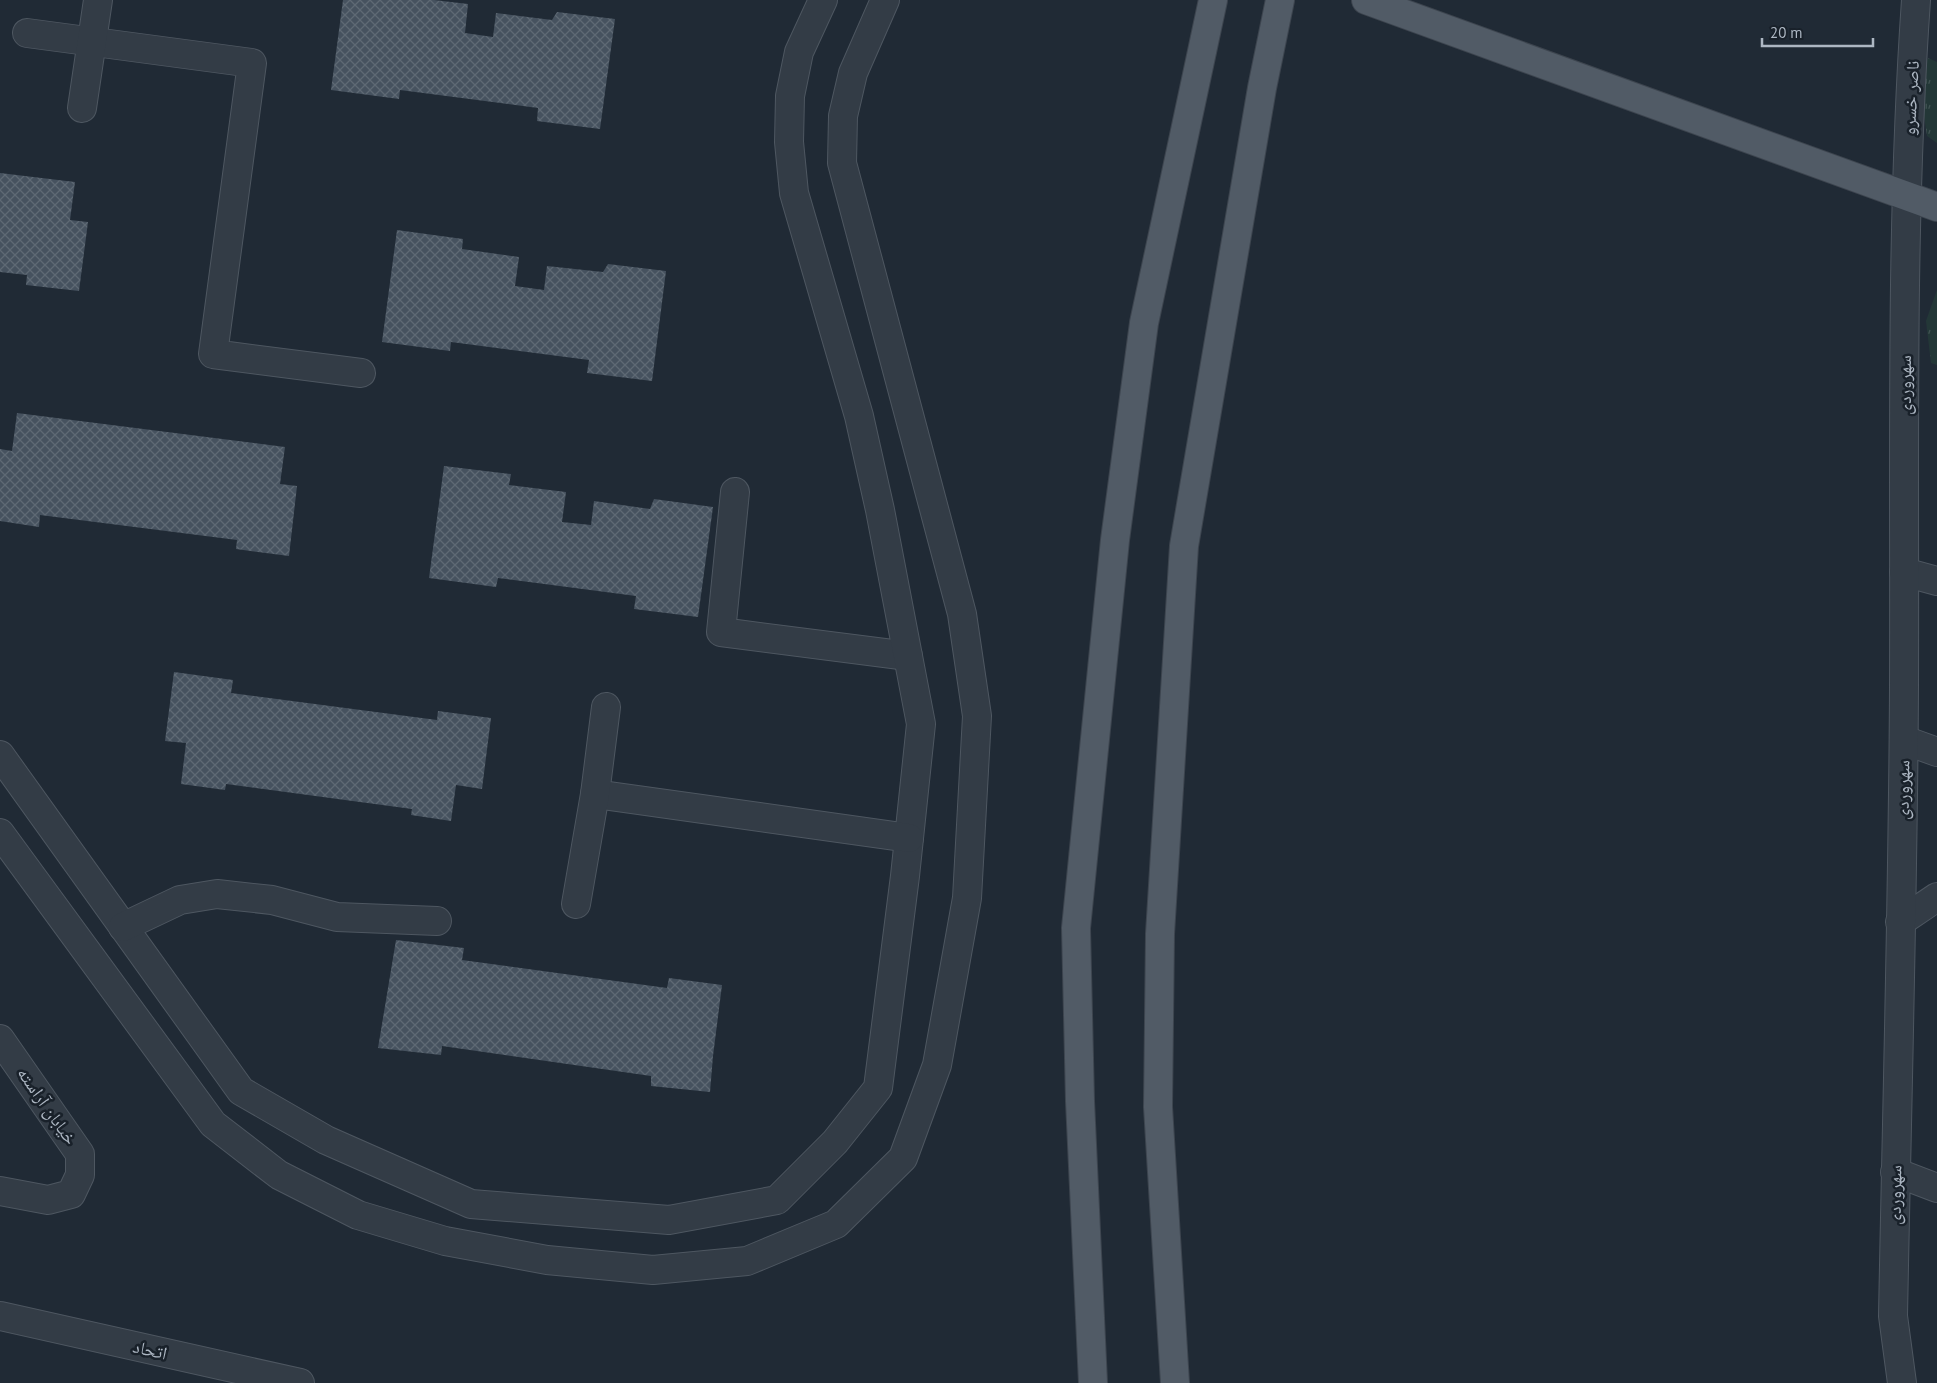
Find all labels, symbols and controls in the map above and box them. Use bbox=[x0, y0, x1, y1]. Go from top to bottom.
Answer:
scale bar bbox=[1762, 15, 1873, 47]
text: 20 m bbox=[1770, 23, 1803, 42]
street label: ناصر خسرو bbox=[1897, 60, 1924, 136]
street label: سهروردی bbox=[1893, 355, 1916, 415]
street label: سهروردی bbox=[1890, 760, 1915, 820]
street label: خیابان آراسته bbox=[12, 1063, 82, 1149]
street label: سهروردی bbox=[1882, 1165, 1907, 1225]
street label: اتحاد bbox=[131, 1334, 169, 1365]

